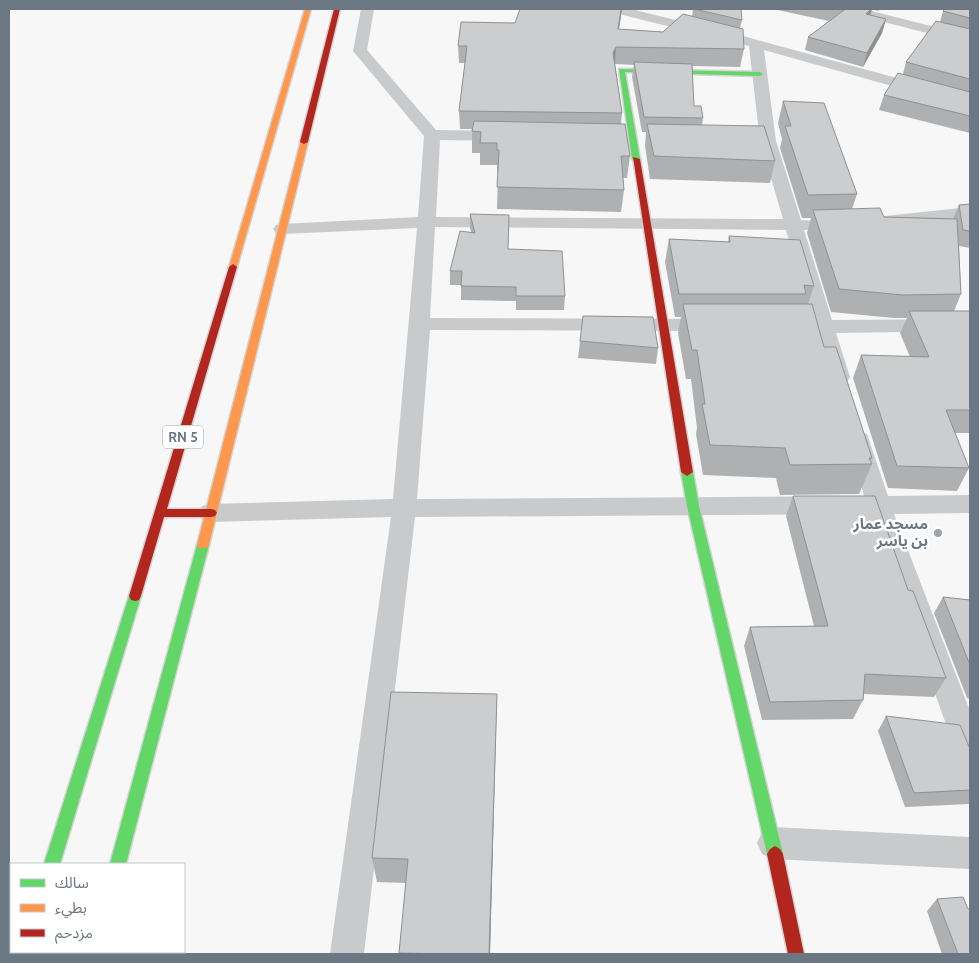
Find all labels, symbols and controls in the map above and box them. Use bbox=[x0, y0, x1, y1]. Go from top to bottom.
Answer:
road number: RN 5 bbox=[163, 426, 203, 448]
place label: مسجد عمار بن ياسر bbox=[853, 515, 928, 550]
marker: مسجد عمار بن ياسر bbox=[932, 527, 944, 539]
legend bbox=[10, 863, 185, 953]
text: سالك bbox=[55, 874, 89, 892]
text: بطيء bbox=[55, 899, 87, 919]
text: مزدحم bbox=[55, 924, 93, 944]

